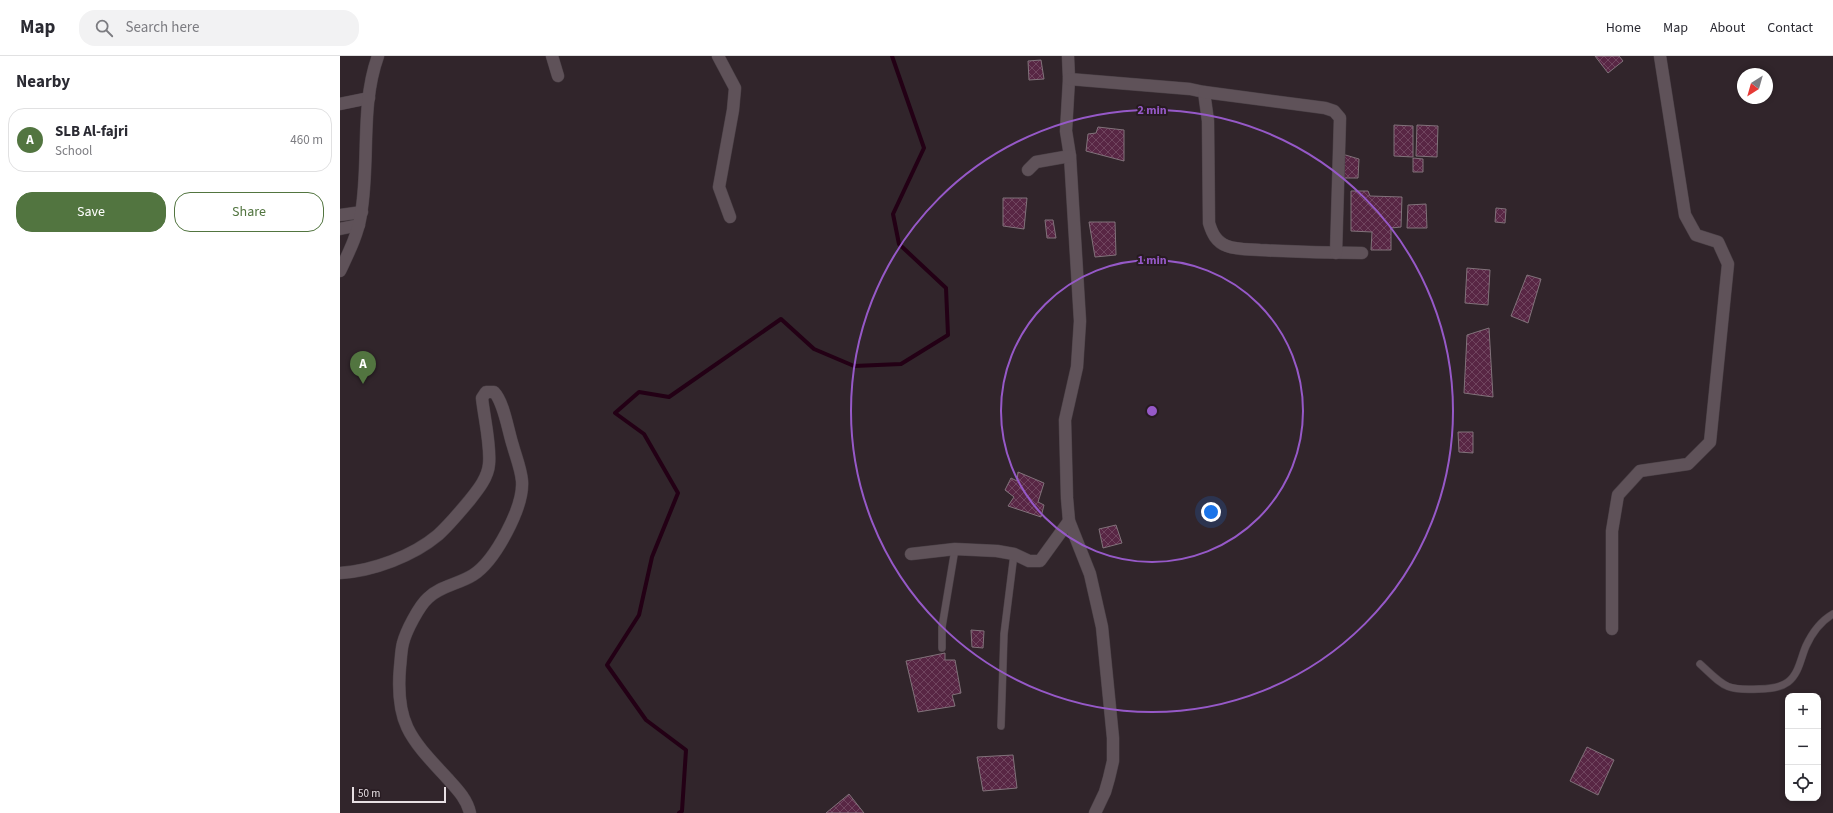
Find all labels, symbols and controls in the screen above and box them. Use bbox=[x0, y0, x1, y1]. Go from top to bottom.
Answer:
search box bbox=[79, 10, 359, 46]
text: Map bbox=[20, 14, 55, 41]
icon: search bbox=[93, 17, 115, 39]
text: Search here bbox=[125, 17, 199, 38]
text: Home bbox=[1606, 18, 1641, 38]
text: Map bbox=[1663, 18, 1688, 38]
text: About bbox=[1710, 18, 1745, 38]
text: Contact bbox=[1767, 18, 1813, 38]
north arrow bbox=[1737, 68, 1773, 104]
text: Nearby bbox=[16, 70, 70, 94]
text: 2 min bbox=[1137, 102, 1167, 119]
text: SLB Al-fajri bbox=[55, 121, 128, 142]
text: A bbox=[26, 131, 34, 149]
text: 460 m bbox=[290, 131, 323, 149]
text: School bbox=[55, 142, 92, 160]
button: Save bbox=[16, 192, 166, 232]
button: Share bbox=[174, 192, 324, 232]
text: 1 min bbox=[1137, 252, 1167, 269]
pin: A bbox=[350, 351, 376, 384]
centre of rings bbox=[1145, 404, 1159, 418]
your location bbox=[1201, 502, 1221, 522]
map controls bbox=[1785, 693, 1821, 801]
button: + bbox=[1785, 693, 1821, 729]
button: − bbox=[1785, 729, 1821, 765]
button: locate bbox=[1785, 765, 1821, 801]
scale bar bbox=[352, 785, 446, 804]
text: 50 m bbox=[358, 786, 380, 801]

